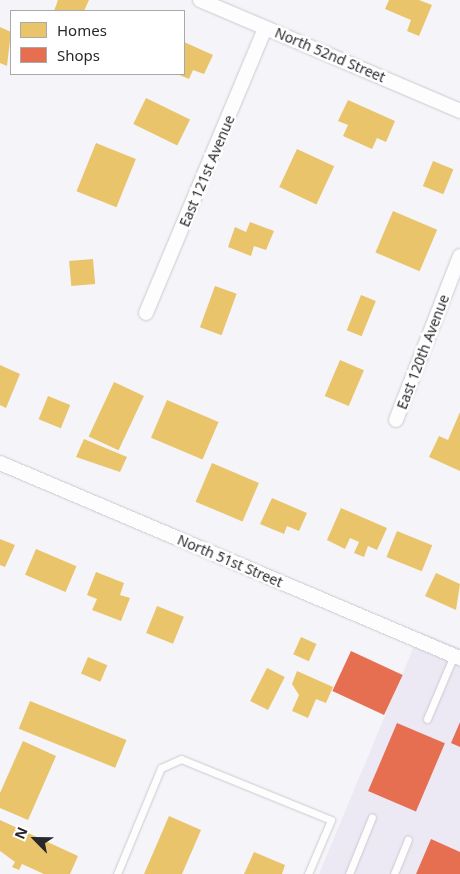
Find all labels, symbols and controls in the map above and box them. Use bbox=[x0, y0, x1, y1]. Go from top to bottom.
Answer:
legend bbox=[10, 10, 185, 75]
text: Homes bbox=[57, 20, 107, 40]
street label: North 52nd Street bbox=[272, 24, 388, 86]
text: Shops bbox=[57, 45, 100, 65]
street label: East 121st Avenue bbox=[176, 113, 238, 229]
street label: East 120th Avenue bbox=[393, 292, 453, 412]
street label: North 51st Street bbox=[175, 531, 285, 591]
north arrow bbox=[10, 814, 60, 864]
text: N bbox=[10, 824, 32, 842]

